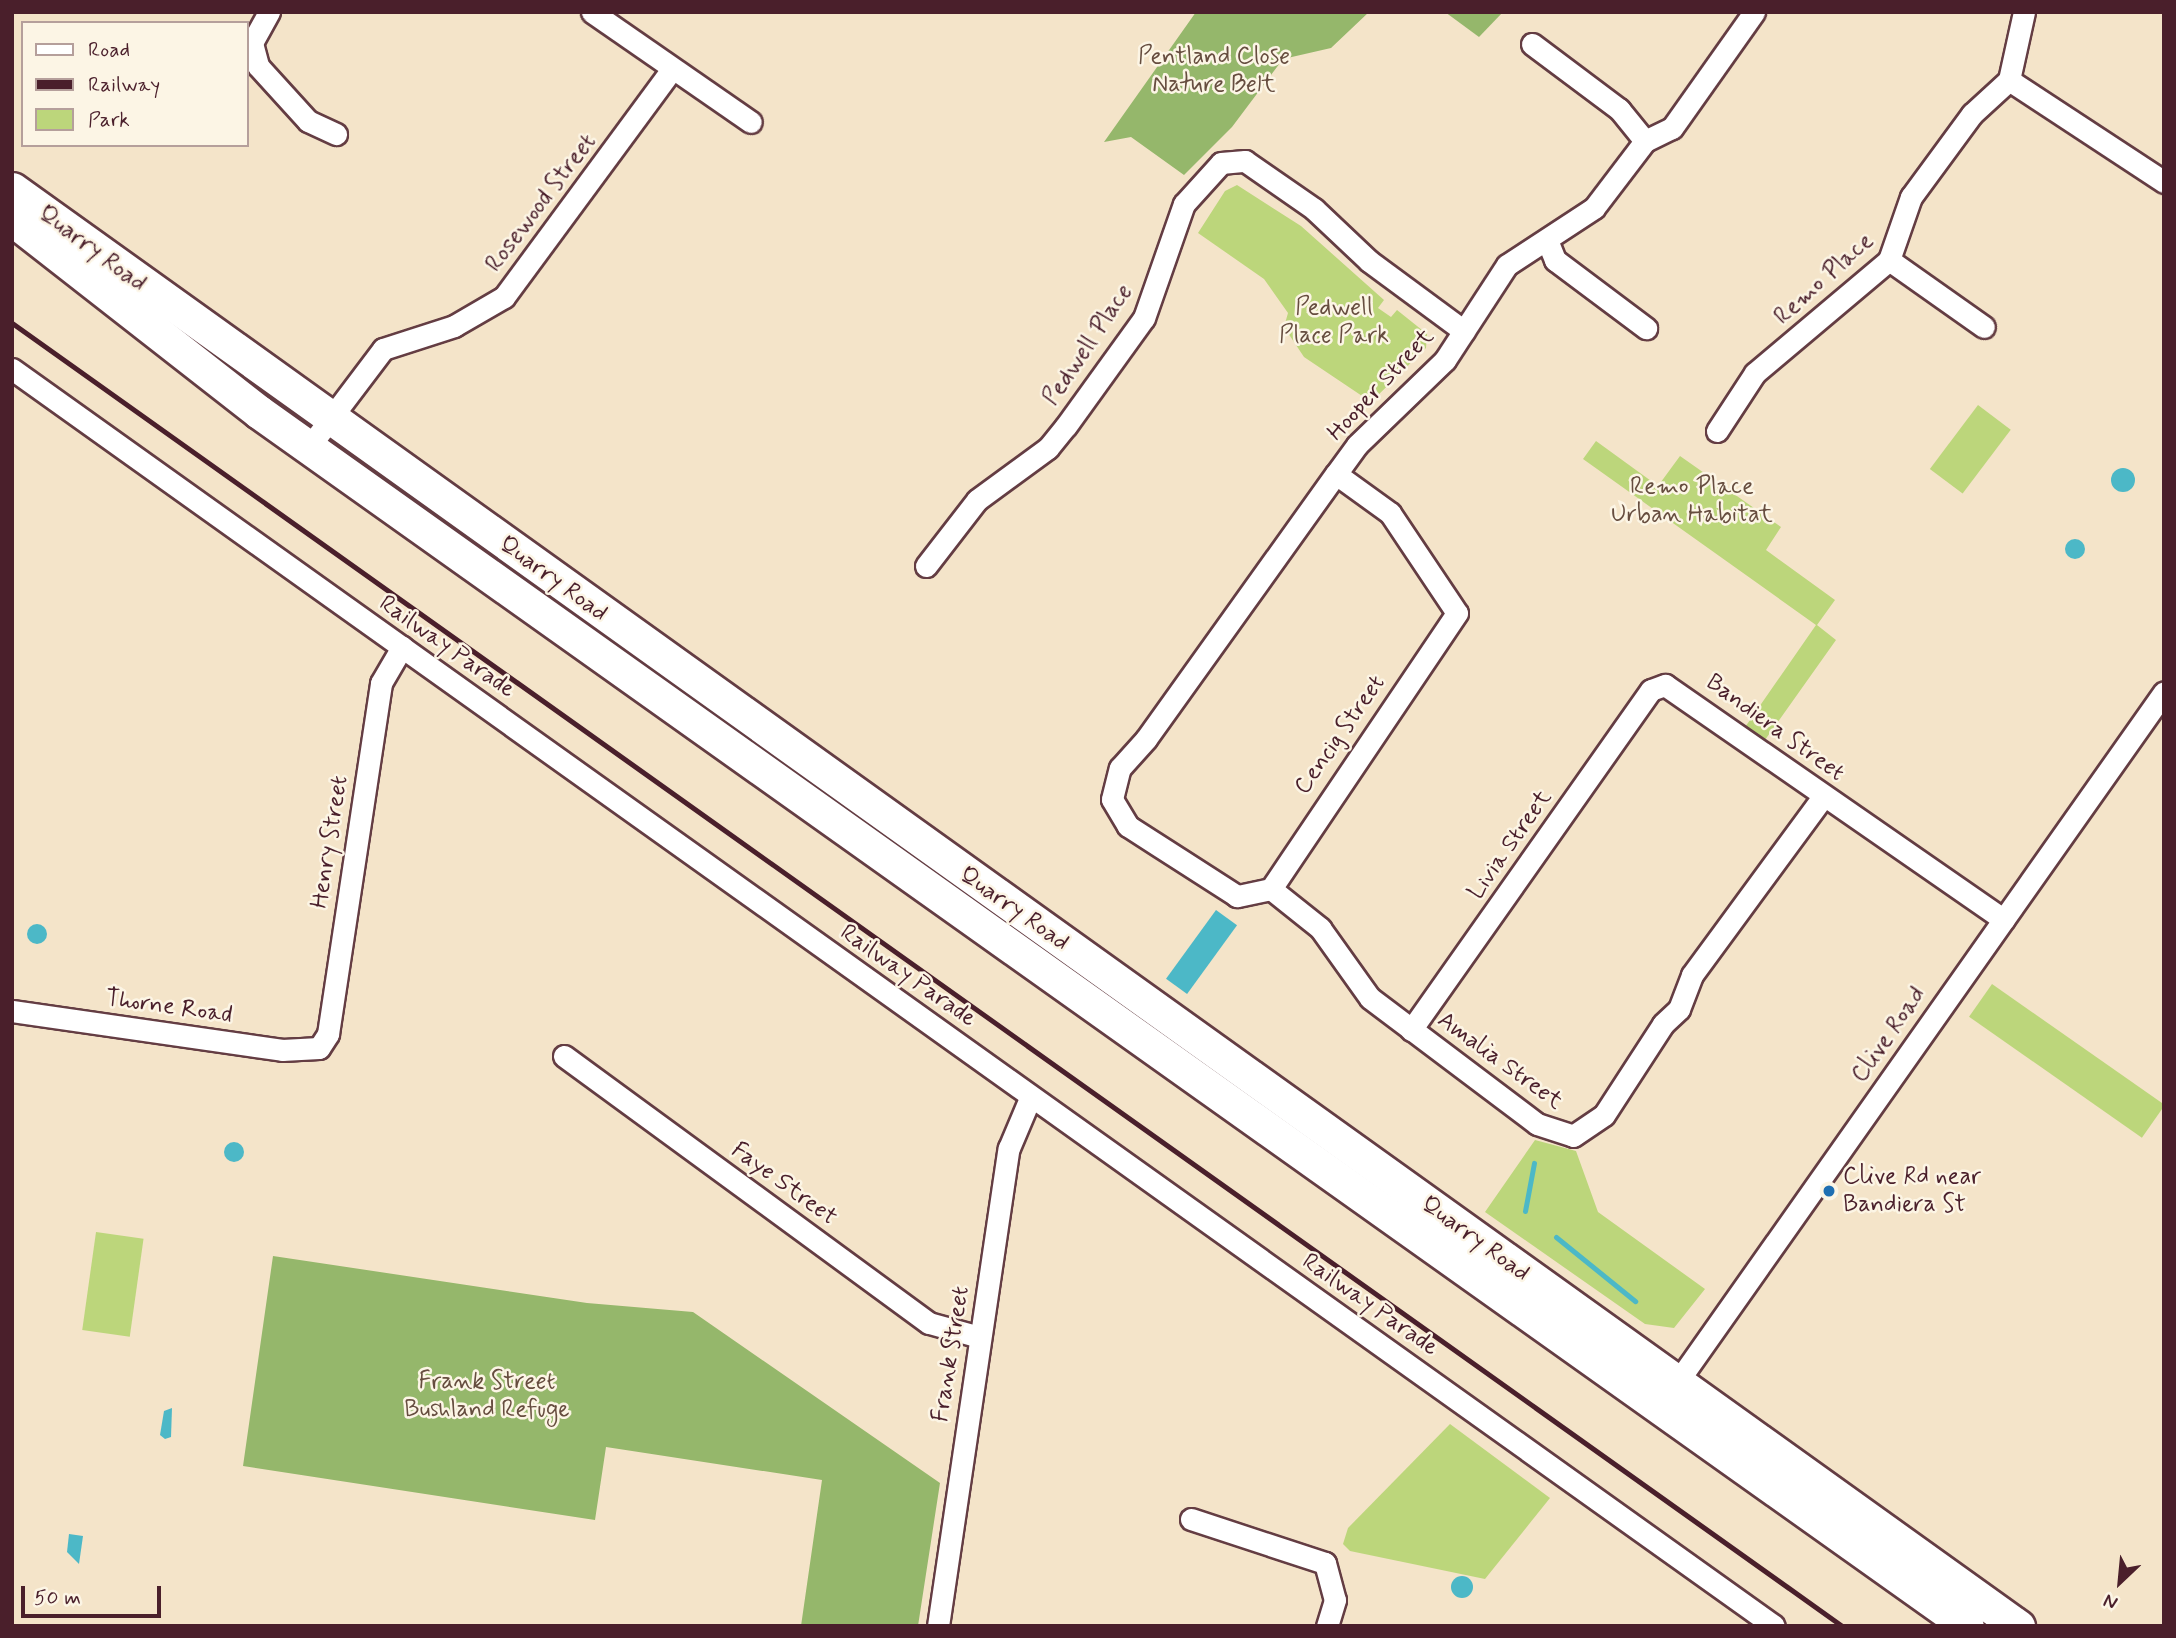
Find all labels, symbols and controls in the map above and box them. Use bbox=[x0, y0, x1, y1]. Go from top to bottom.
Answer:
legend bbox=[21, 21, 248, 147]
text: Road bbox=[88, 36, 130, 64]
park label: Pentland Close Nature Belt bbox=[1138, 43, 1290, 99]
text: Railway bbox=[88, 71, 160, 99]
text: Park bbox=[88, 106, 130, 134]
street label: Rosewood Street bbox=[478, 127, 604, 279]
street label: Quarry Road bbox=[32, 199, 152, 299]
street label: Remo Place bbox=[1771, 229, 1877, 329]
street label: Pedwell Place bbox=[1038, 280, 1138, 410]
park label: Pedwell Place Park bbox=[1280, 294, 1388, 350]
street label: Hooper Street bbox=[1322, 323, 1440, 447]
park label: Remo Place Urban Habitat bbox=[1611, 473, 1773, 529]
street label: Quarry Road bbox=[493, 530, 613, 628]
street label: Railway Parade bbox=[373, 589, 521, 705]
street label: Bandiera Street bbox=[1699, 667, 1851, 789]
street label: Cencig Street bbox=[1287, 668, 1393, 802]
street label: Henry Street bbox=[305, 771, 355, 913]
street label: Livia Street bbox=[1462, 785, 1558, 905]
street label: Quarry Road bbox=[954, 861, 1074, 957]
street label: Railway Parade bbox=[834, 918, 982, 1034]
street label: Clive Road bbox=[1846, 982, 1932, 1088]
street label: Thorne Road bbox=[105, 984, 233, 1030]
street label: Amalia Street bbox=[1432, 1006, 1568, 1116]
street label: Faye Street bbox=[726, 1136, 842, 1232]
place label: Clive Rd near Bandiera St bbox=[1843, 1163, 1981, 1219]
marker: Clive Rd near Bandiera St bbox=[1821, 1183, 1837, 1199]
street label: Quarry Road bbox=[1415, 1190, 1535, 1288]
street label: Railway Parade bbox=[1296, 1247, 1444, 1363]
street label: Frank Street bbox=[926, 1282, 976, 1426]
park label: Frank Street Bushland Refuge bbox=[404, 1368, 570, 1424]
north arrow bbox=[2085, 1547, 2155, 1617]
scale bar bbox=[24, 1572, 164, 1616]
text: 50 m bbox=[34, 1584, 81, 1612]
text: N bbox=[2099, 1587, 2122, 1615]

